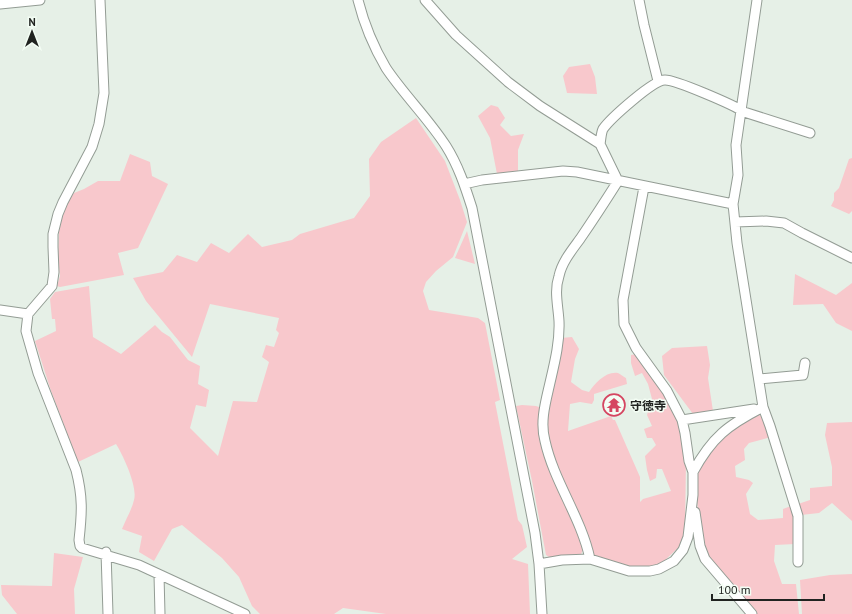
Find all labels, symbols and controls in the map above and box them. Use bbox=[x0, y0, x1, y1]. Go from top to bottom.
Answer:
north arrow bbox=[12, 12, 52, 52]
text: N bbox=[28, 15, 36, 29]
temple icon: 守徳寺 bbox=[601, 392, 627, 418]
place label: 守徳寺 bbox=[630, 398, 666, 413]
scale bar bbox=[712, 576, 824, 602]
text: 100 m bbox=[718, 582, 751, 597]

